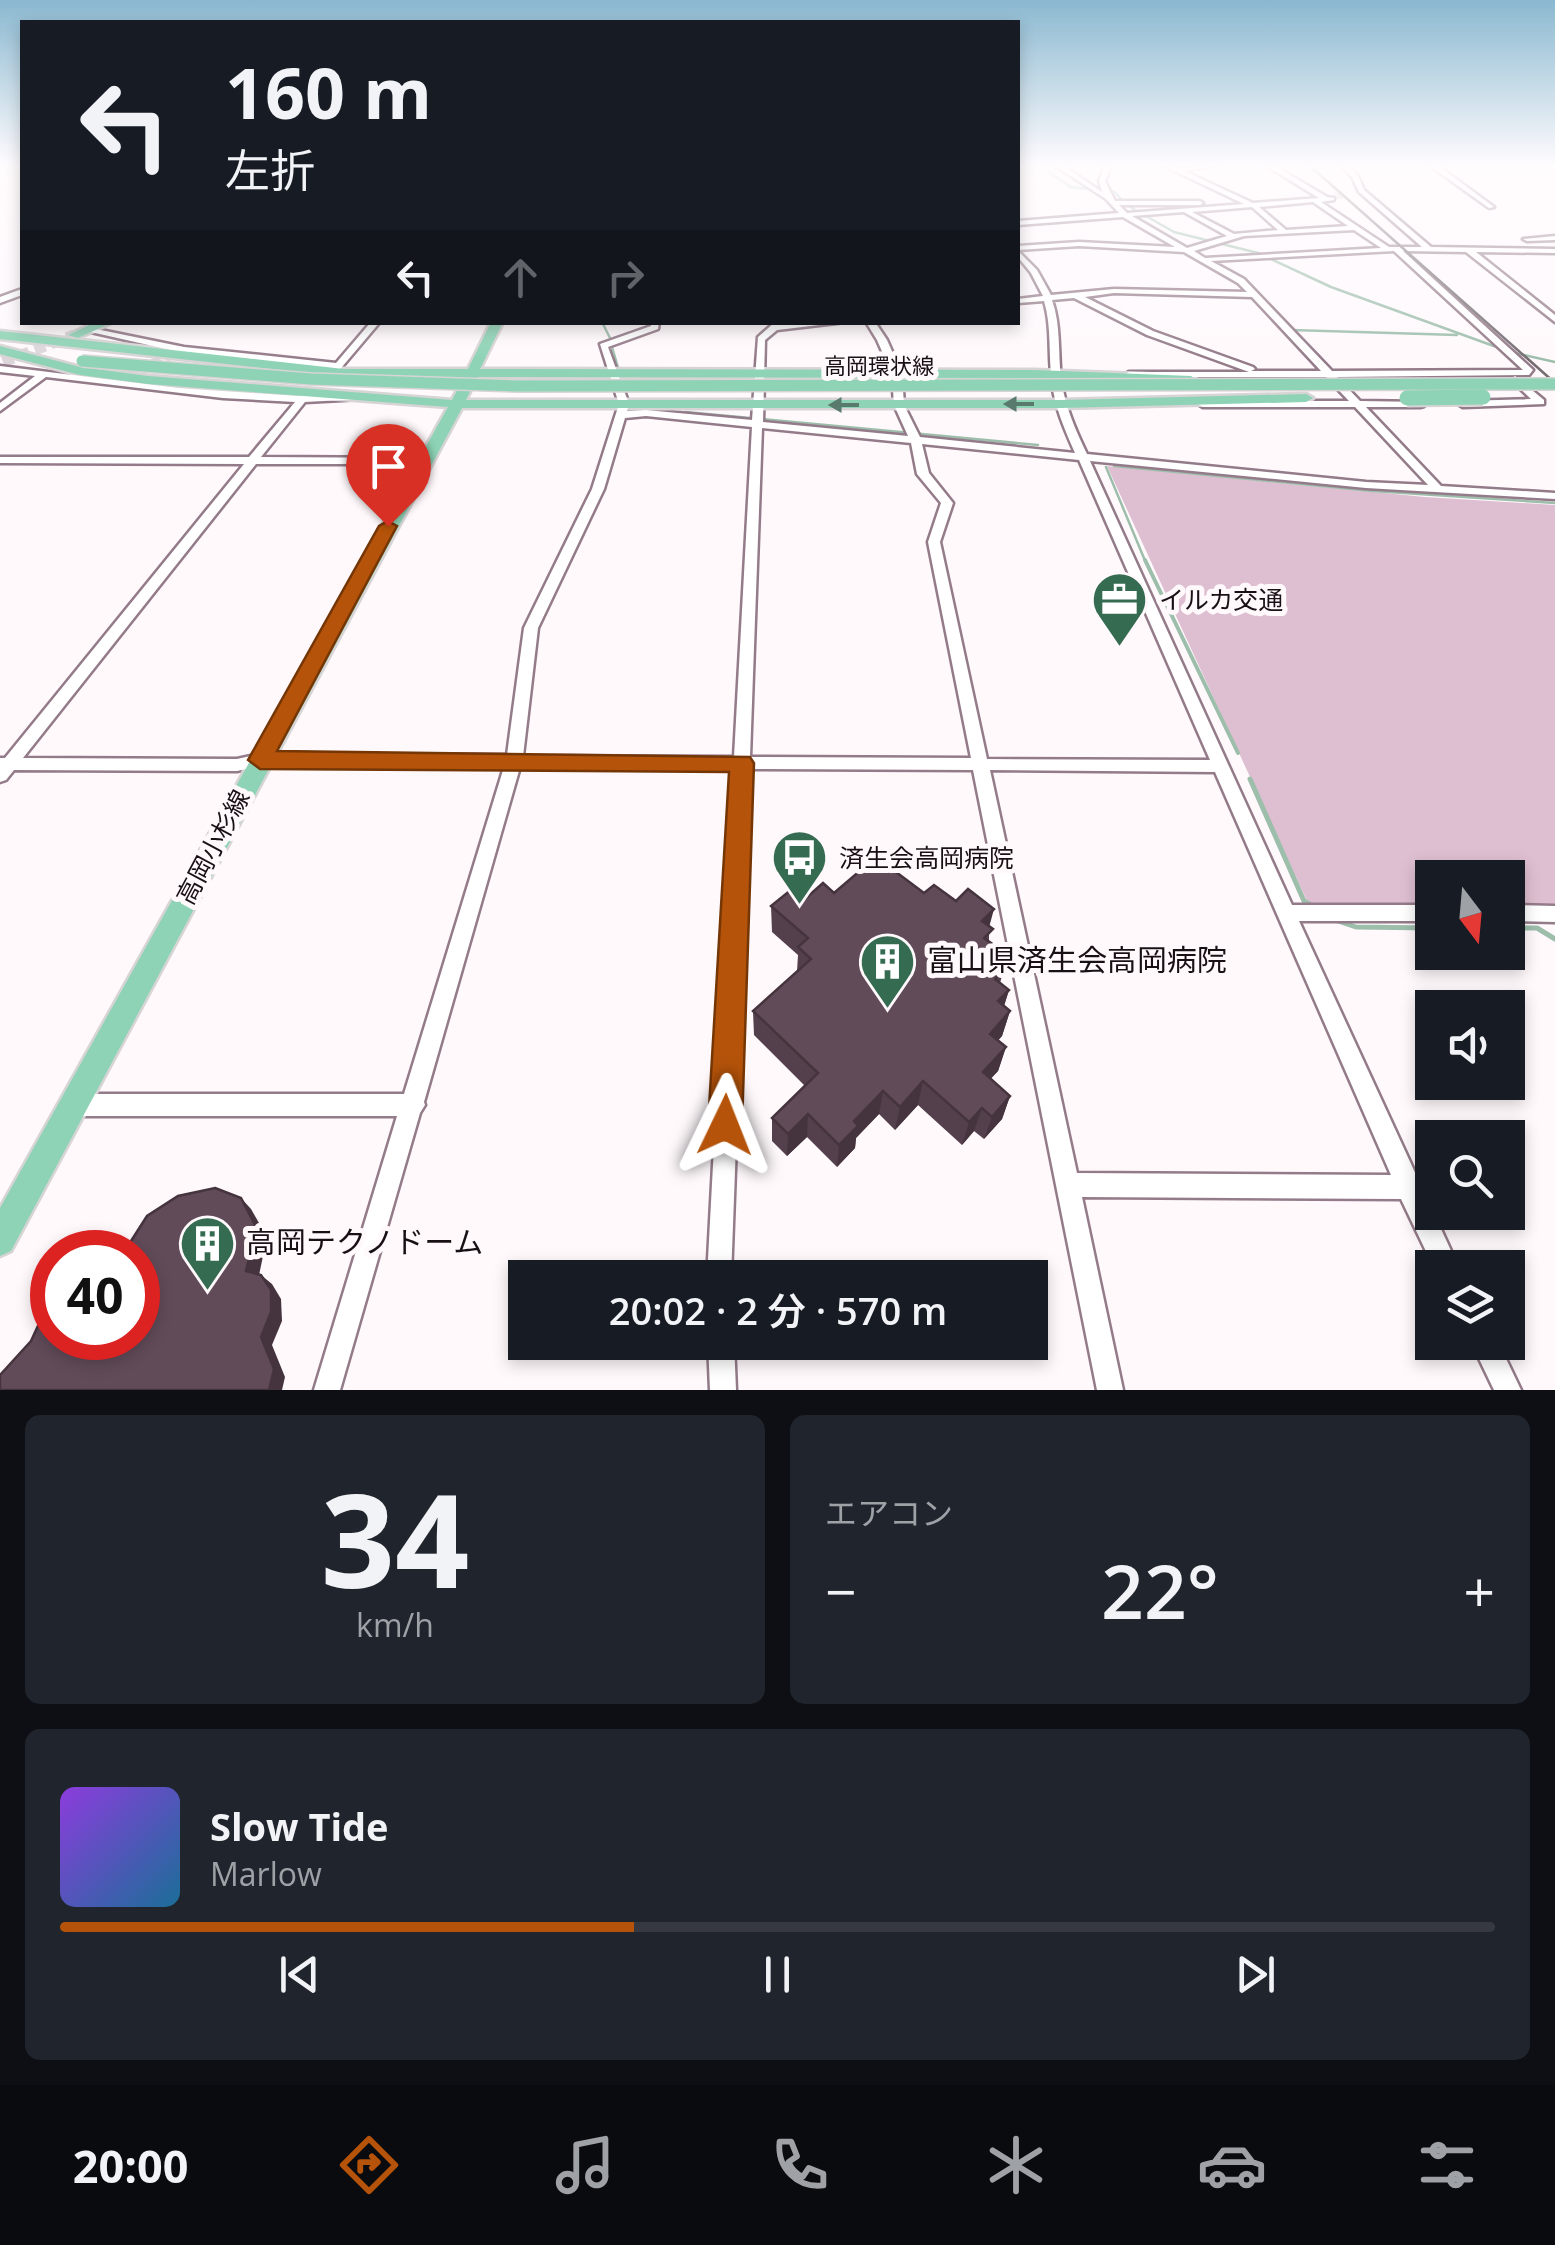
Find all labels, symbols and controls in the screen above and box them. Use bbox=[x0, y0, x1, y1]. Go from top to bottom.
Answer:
text: 160 m bbox=[225, 44, 432, 140]
icon: left bbox=[60, 60, 190, 190]
text: 左折 bbox=[225, 139, 315, 200]
icon: left bbox=[388, 250, 443, 305]
icon: ahead bbox=[493, 250, 548, 305]
icon: right bbox=[598, 250, 653, 305]
street label: 高岡環状線 bbox=[824, 350, 934, 380]
one-way arrow bbox=[1002, 396, 1034, 412]
one-way arrow bbox=[828, 397, 860, 413]
pin bbox=[346, 424, 431, 527]
icon: arrive bbox=[361, 439, 416, 494]
office icon: イルカ交通 bbox=[1090, 570, 1150, 649]
place label: イルカ交通 bbox=[1159, 582, 1283, 616]
street label: 高岡小杉線 bbox=[168, 783, 256, 910]
bus stop icon: 済生会高岡病院 bbox=[770, 828, 830, 907]
place label: 済生会高岡病院 bbox=[839, 840, 1014, 874]
north arrow bbox=[1415, 860, 1525, 970]
map controls bbox=[1415, 860, 1525, 1360]
building icon: 富山県済生会高岡病院 bbox=[858, 931, 918, 1010]
place label: 富山県済生会高岡病院 bbox=[927, 939, 1227, 980]
button: sound bbox=[1415, 990, 1525, 1100]
position arrow bbox=[673, 1073, 777, 1177]
button: search bbox=[1415, 1120, 1525, 1230]
building icon: 高岡テクノドーム bbox=[177, 1213, 237, 1292]
place label: 高岡テクノドーム bbox=[246, 1221, 483, 1262]
speed limit sign: 40 bbox=[30, 1230, 160, 1360]
button: layers bbox=[1415, 1250, 1525, 1360]
text: 20:02 · 2 分 · 570 m bbox=[609, 1284, 947, 1336]
text: 34 bbox=[321, 1449, 469, 1626]
text: エアコン bbox=[825, 1491, 953, 1534]
text: 22° bbox=[1101, 1539, 1219, 1641]
text: − bbox=[825, 1553, 856, 1628]
text: + bbox=[1464, 1553, 1495, 1628]
text: km/h bbox=[356, 1603, 434, 1646]
text: Slow Tide bbox=[210, 1800, 389, 1852]
text: Marlow bbox=[210, 1852, 322, 1895]
icon: previous bbox=[272, 1947, 327, 2002]
icon: pause bbox=[750, 1947, 805, 2002]
icon: next bbox=[1228, 1947, 1283, 2002]
icon: directions bbox=[334, 2130, 404, 2200]
icon: music bbox=[550, 2130, 620, 2200]
icon: phone bbox=[765, 2130, 835, 2200]
icon: climate bbox=[981, 2130, 1051, 2200]
icon: car bbox=[1197, 2130, 1267, 2200]
icon: filters bbox=[1412, 2130, 1482, 2200]
text: 20:00 bbox=[73, 2135, 189, 2196]

